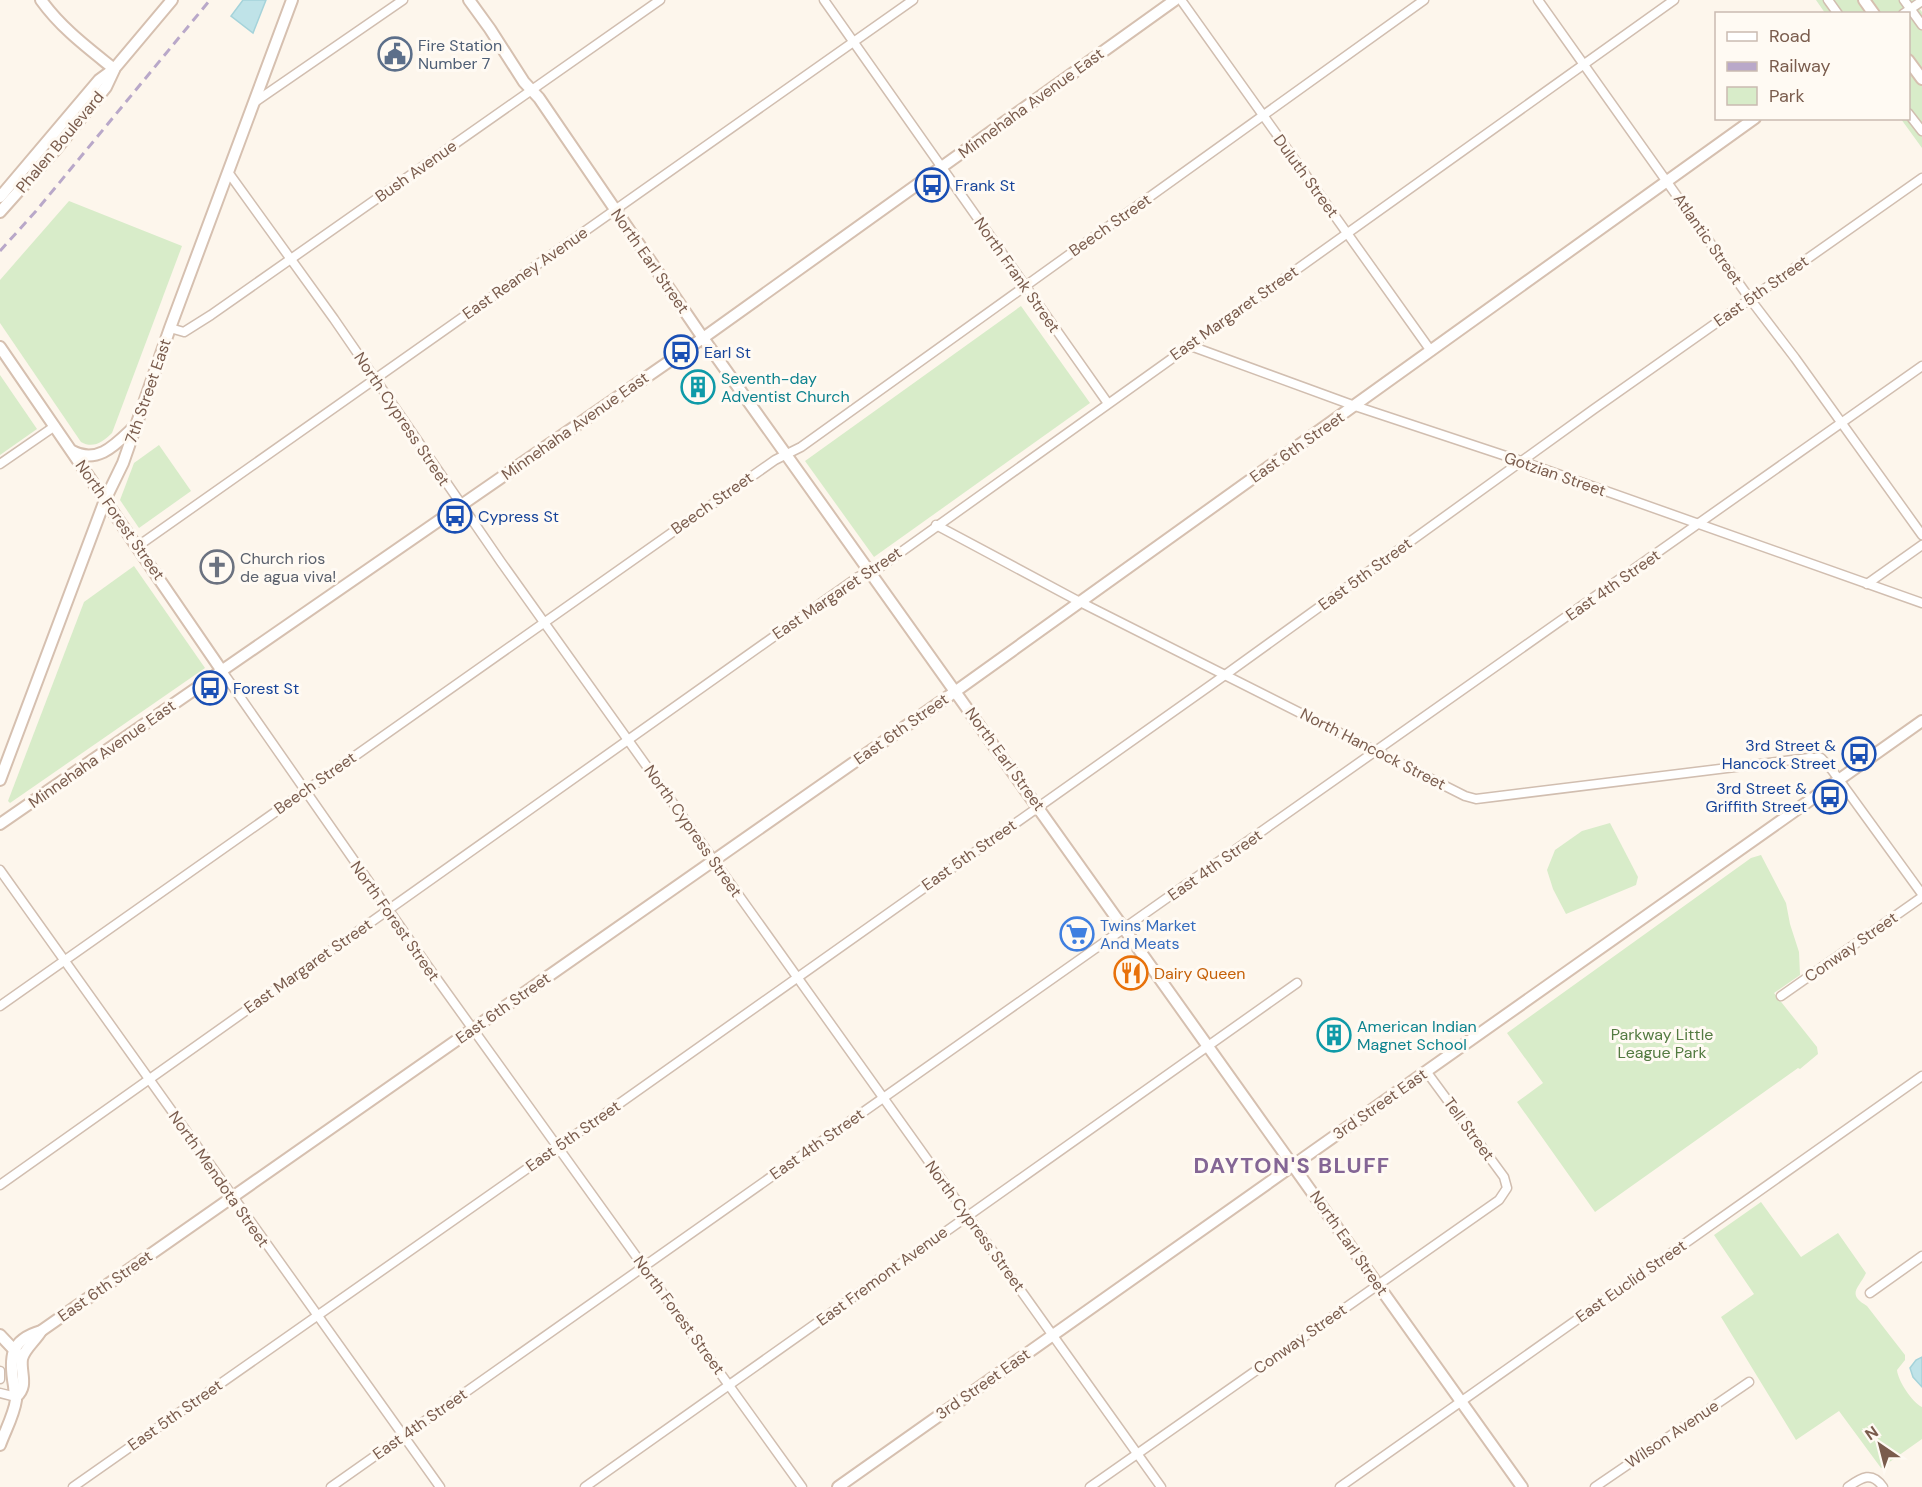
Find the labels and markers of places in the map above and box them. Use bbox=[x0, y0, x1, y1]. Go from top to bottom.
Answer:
place label: Fire Station Number 7 bbox=[418, 35, 502, 74]
public building icon: Fire Station Number 7 bbox=[377, 36, 413, 72]
bus stop icon: Frank St bbox=[914, 167, 950, 203]
place label: Frank St bbox=[955, 175, 1015, 196]
bus stop icon: Earl St bbox=[663, 334, 699, 370]
place label: Earl St bbox=[704, 342, 751, 363]
place label: Seventh-day Adventist Church bbox=[721, 368, 850, 407]
building icon: Seventh-day Adventist Church bbox=[680, 369, 716, 405]
bus stop icon: Cypress St bbox=[437, 498, 473, 534]
place label: Cypress St bbox=[478, 506, 559, 527]
place label: Church rios de agua viva! bbox=[240, 548, 336, 587]
church icon: Church rios de agua viva! bbox=[199, 549, 235, 585]
bus stop icon: Forest St bbox=[192, 670, 228, 706]
place label: Forest St bbox=[233, 678, 299, 699]
place label: 3rd Street & Hancock Street bbox=[1722, 735, 1836, 774]
bus stop icon: 3rd Street & Hancock Street bbox=[1841, 736, 1877, 772]
place label: 3rd Street & Griffith Street bbox=[1706, 778, 1807, 817]
bus stop icon: 3rd Street & Griffith Street bbox=[1812, 779, 1848, 815]
place label: Twins Market And Meats bbox=[1100, 915, 1196, 954]
supermarket icon: Twins Market And Meats bbox=[1059, 916, 1095, 952]
restaurant icon: Dairy Queen bbox=[1113, 955, 1149, 991]
place label: Dairy Queen bbox=[1154, 963, 1246, 984]
place label: American Indian Magnet School bbox=[1357, 1016, 1477, 1055]
building icon: American Indian Magnet School bbox=[1316, 1017, 1352, 1053]

